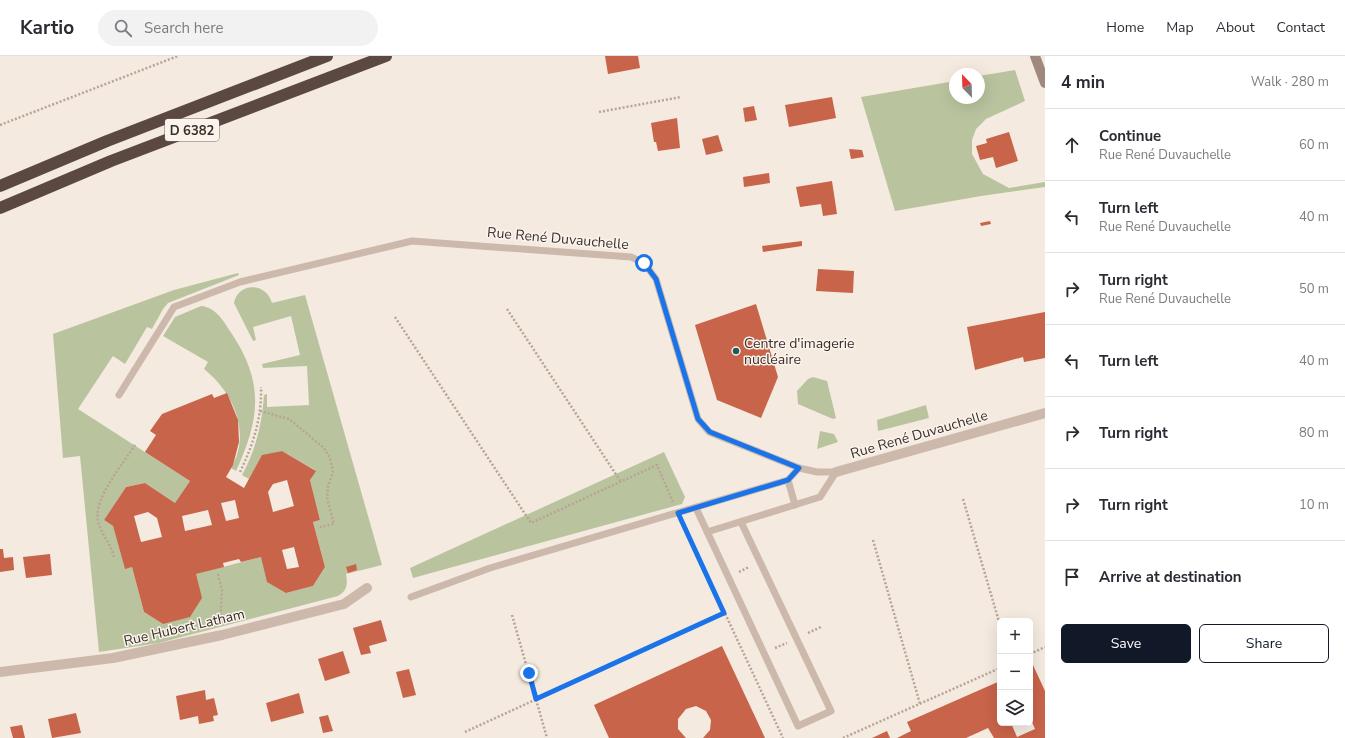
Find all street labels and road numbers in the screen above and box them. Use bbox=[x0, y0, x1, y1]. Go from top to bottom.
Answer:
road number: D 6382 bbox=[165, 119, 219, 141]
street label: Rue René Duvauchelle bbox=[486, 223, 630, 254]
street label: Rue René Duvauchelle bbox=[848, 406, 990, 463]
street label: Rue Hubert Latham bbox=[122, 604, 246, 651]

